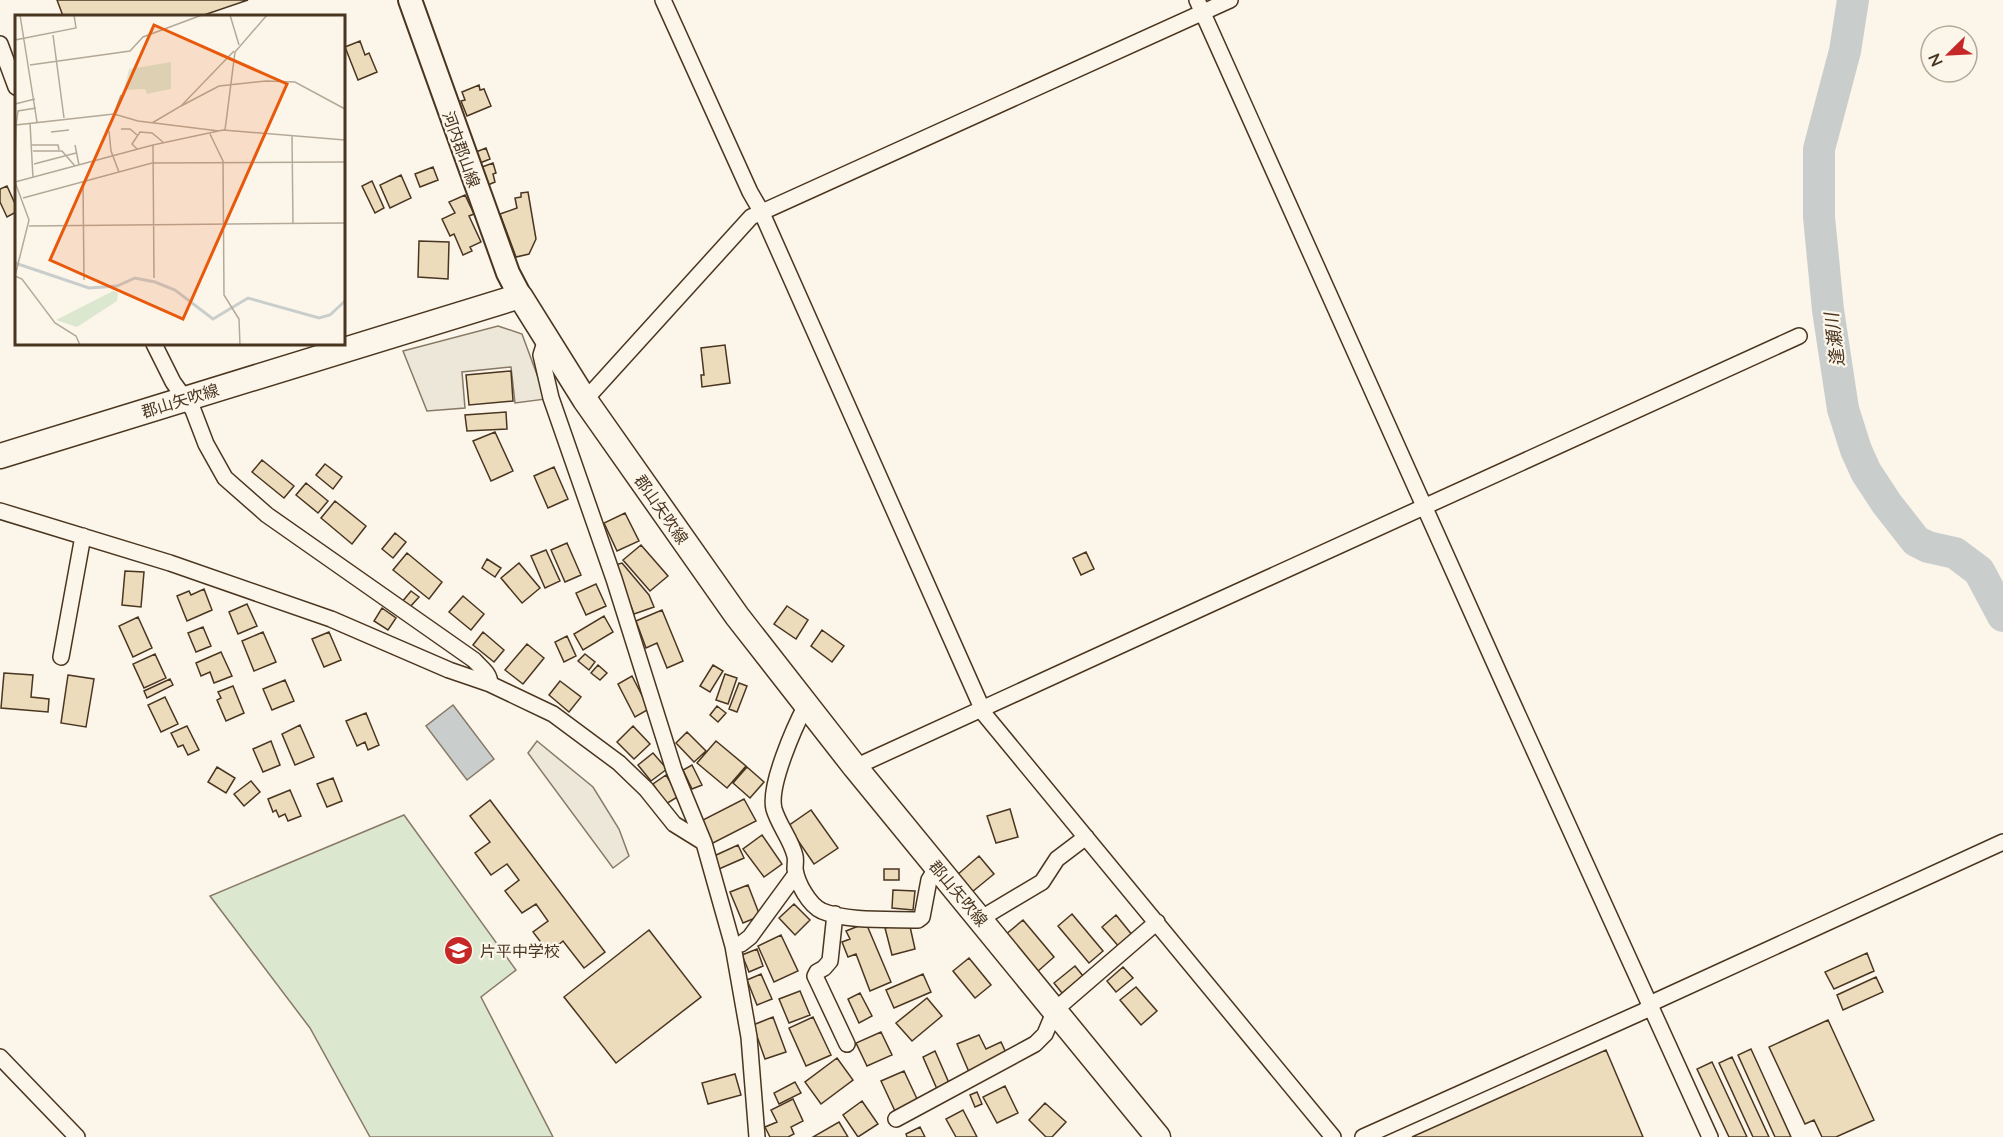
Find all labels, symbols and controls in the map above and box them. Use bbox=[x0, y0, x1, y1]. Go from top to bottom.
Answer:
inset map bbox=[15, 15, 345, 345]
north arrow bbox=[1919, 24, 1979, 84]
text: N bbox=[1924, 51, 1946, 70]
street label: 河内郡山線 bbox=[439, 108, 485, 190]
water label: 逢瀬川 bbox=[1820, 310, 1848, 368]
street label: 郡山矢吹線 bbox=[139, 379, 221, 421]
street label: 郡山矢吹線 bbox=[631, 471, 693, 547]
street label: 郡山矢吹線 bbox=[926, 856, 992, 930]
school or university icon: 片平中学校 bbox=[443, 934, 475, 966]
place label: 片平中学校 bbox=[480, 941, 560, 960]

